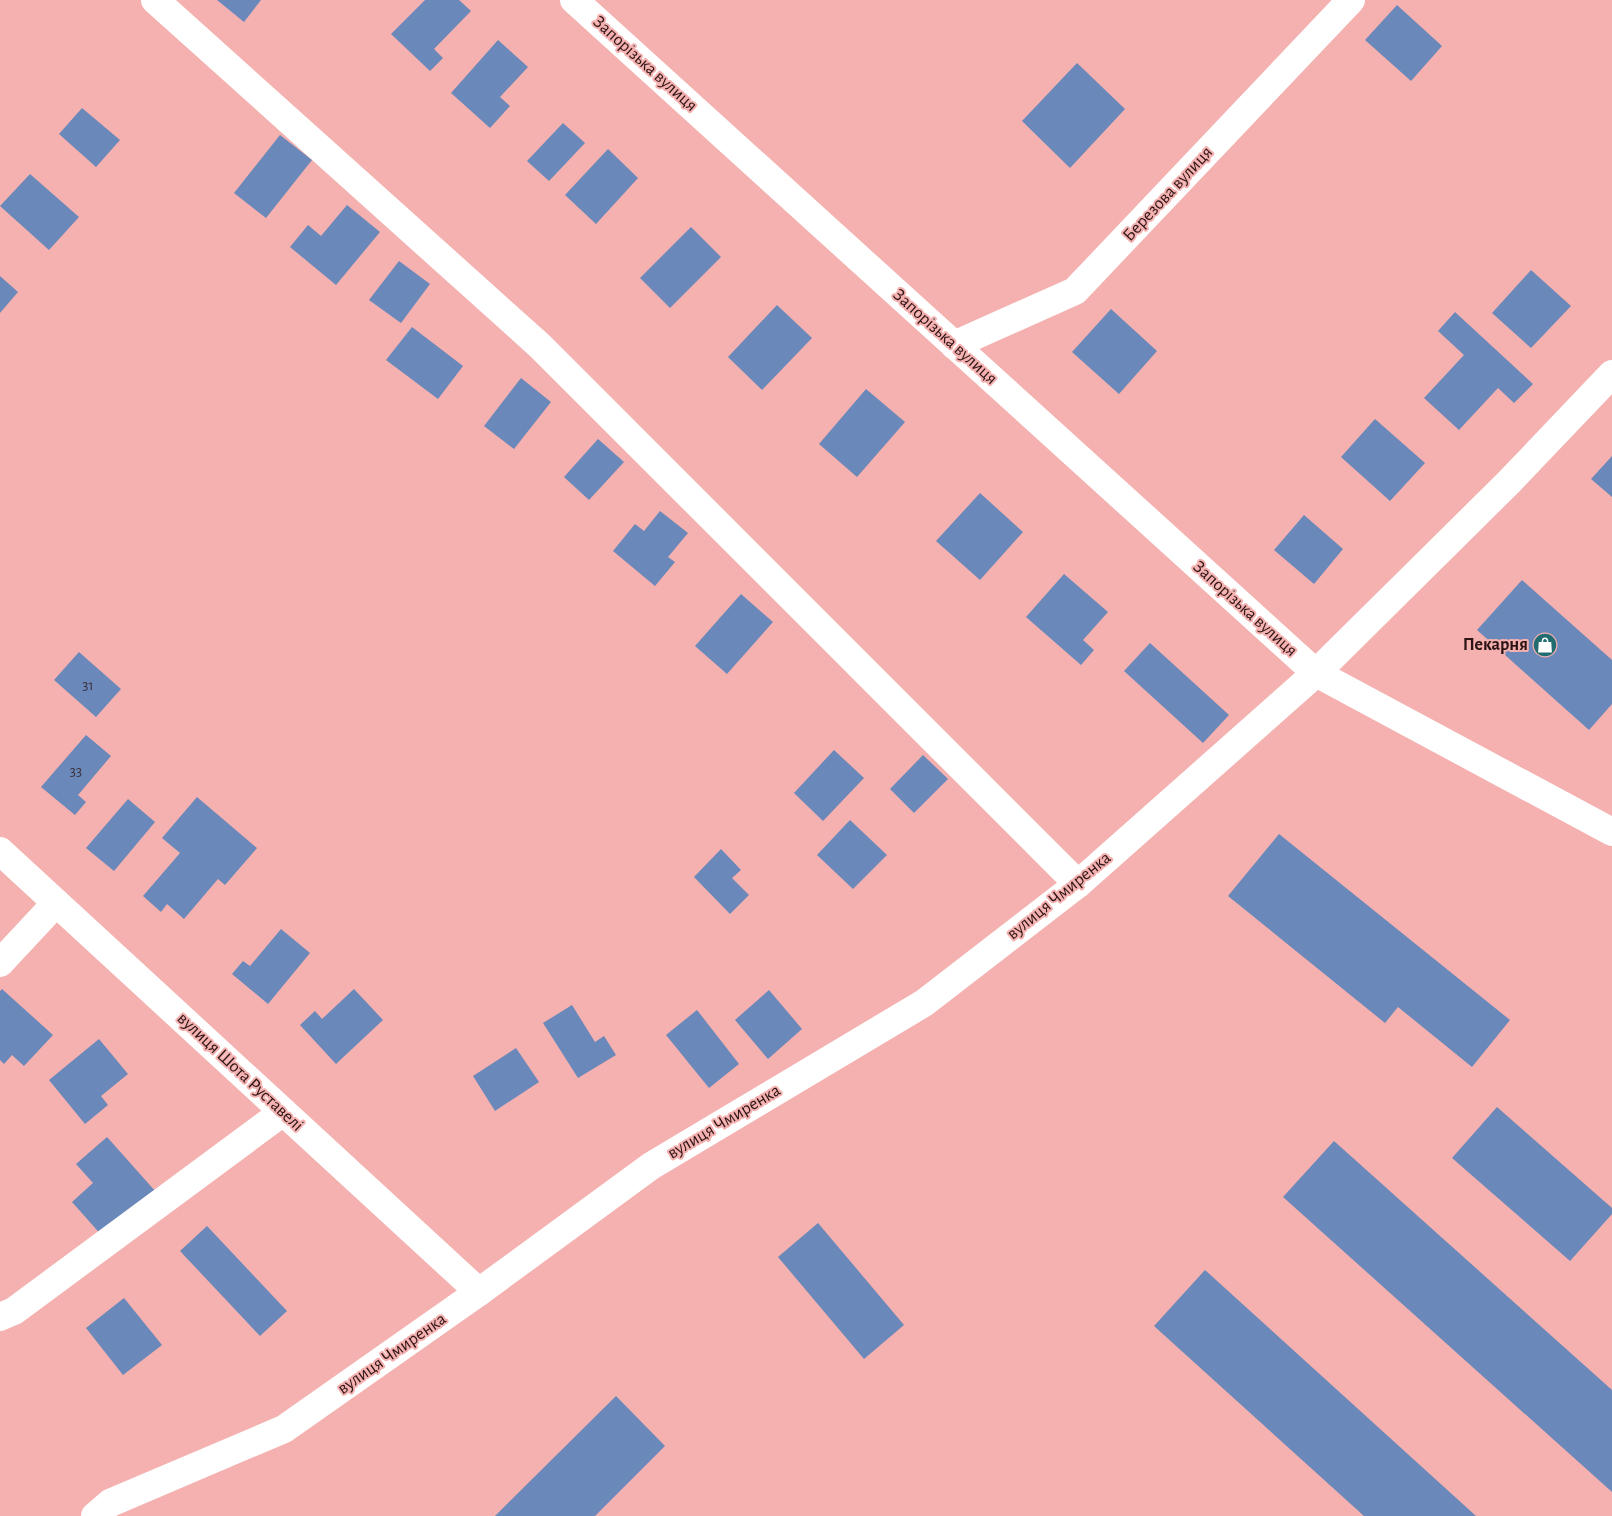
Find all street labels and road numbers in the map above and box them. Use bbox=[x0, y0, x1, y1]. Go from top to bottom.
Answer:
street label: Запорізька вулиця bbox=[589, 13, 701, 115]
street label: Березова вулиця bbox=[1120, 143, 1216, 245]
street label: Запорізька вулиця bbox=[889, 286, 1001, 388]
street label: Запорізька вулиця bbox=[1189, 558, 1301, 660]
street label: вулиця Чмиренка bbox=[1004, 849, 1114, 943]
street label: вулиця Шота Руставелі bbox=[174, 1009, 306, 1135]
street label: вулиця Чмиренка bbox=[665, 1081, 783, 1163]
street label: вулиця Чмиренка bbox=[334, 1310, 450, 1398]

